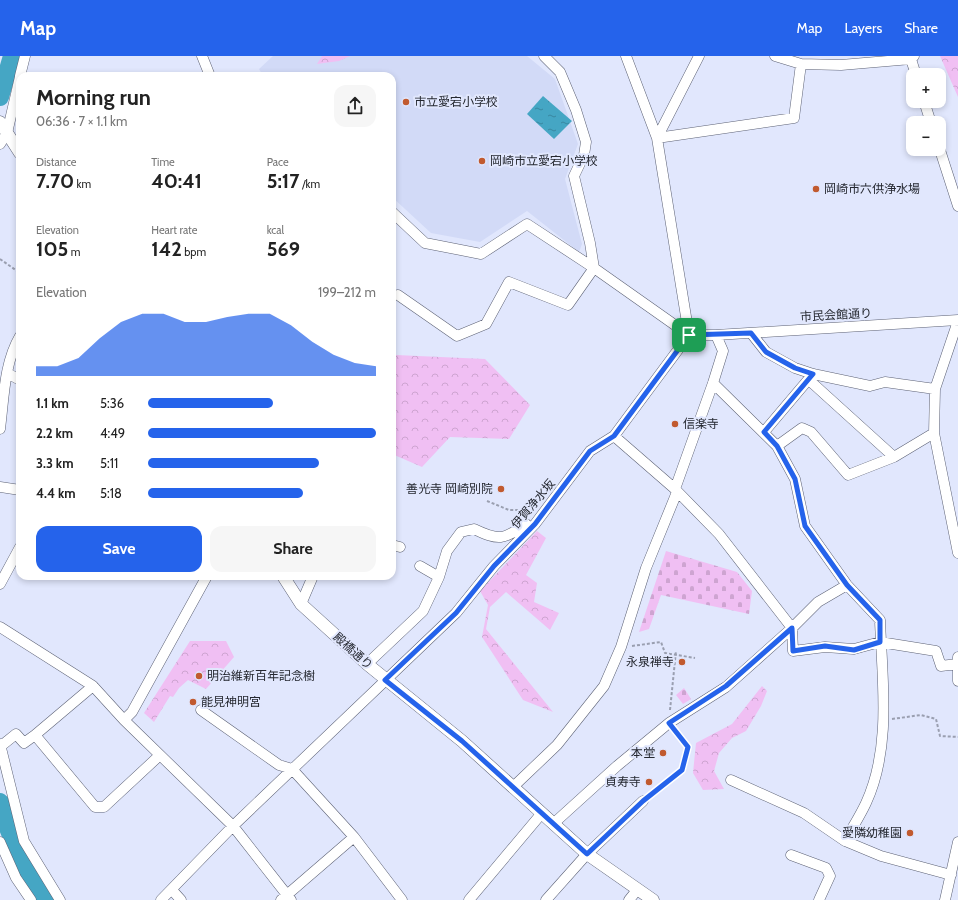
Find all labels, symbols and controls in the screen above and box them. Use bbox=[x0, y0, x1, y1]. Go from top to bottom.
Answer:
text: Map bbox=[20, 17, 56, 40]
text: Map bbox=[797, 19, 822, 37]
text: Layers bbox=[844, 19, 882, 37]
text: Share bbox=[904, 19, 938, 37]
map controls bbox=[906, 68, 946, 156]
button: + bbox=[906, 68, 946, 108]
text: Morning run bbox=[36, 84, 151, 111]
button: share bbox=[334, 85, 376, 127]
place label: 市立愛宕小学校 bbox=[414, 94, 498, 109]
marker: 市立愛宕小学校 bbox=[401, 97, 411, 107]
text: 06:36 · 7 × 1.1 km bbox=[36, 113, 127, 129]
button: − bbox=[906, 116, 946, 156]
place label: 岡崎市立愛宕小学校 bbox=[490, 153, 598, 168]
text: Distance bbox=[36, 155, 77, 169]
text: Time bbox=[151, 155, 175, 169]
text: Pace bbox=[267, 155, 289, 169]
marker: 岡崎市立愛宕小学校 bbox=[477, 156, 487, 166]
text: 7.70 bbox=[36, 169, 74, 193]
text: 40:41 bbox=[151, 169, 202, 193]
text: 5:17 bbox=[267, 169, 299, 193]
text: km bbox=[74, 177, 91, 191]
text: /km bbox=[299, 177, 320, 191]
place label: 岡崎市六供浄水場 bbox=[824, 181, 920, 196]
marker: 岡崎市六供浄水場 bbox=[811, 184, 821, 194]
text: Elevation bbox=[36, 223, 79, 237]
text: Heart rate bbox=[151, 223, 197, 237]
text: kcal bbox=[267, 223, 284, 237]
text: 105 bbox=[36, 237, 68, 261]
text: 142 bbox=[151, 237, 182, 261]
text: 569 bbox=[267, 237, 300, 261]
text: m bbox=[68, 245, 80, 259]
text: bpm bbox=[182, 245, 206, 259]
text: Elevation bbox=[36, 284, 87, 300]
text: 199–212 m bbox=[318, 284, 376, 300]
street label: 市民会館通り bbox=[800, 305, 872, 324]
pin bbox=[672, 318, 706, 352]
icon: arrive bbox=[678, 324, 700, 346]
text: 1.1 km bbox=[36, 395, 69, 411]
text: 5:36 bbox=[100, 395, 124, 411]
place label: 信楽寺 bbox=[683, 416, 719, 431]
marker: 信楽寺 bbox=[670, 419, 680, 429]
text: 2.2 km bbox=[36, 425, 73, 441]
text: 4:49 bbox=[100, 425, 125, 441]
text: 3.3 km bbox=[36, 455, 73, 471]
text: 5:11 bbox=[100, 455, 118, 471]
street label: 伊賀浄水坂 bbox=[508, 476, 558, 531]
place label: 善光寺 岡崎別院 bbox=[406, 481, 493, 496]
marker: 善光寺 岡崎別院 bbox=[496, 484, 506, 494]
text: 4.4 km bbox=[36, 485, 76, 501]
text: 5:18 bbox=[100, 485, 122, 501]
button: Save bbox=[36, 526, 202, 572]
button: Share bbox=[210, 526, 376, 572]
street label: 殿橋通り bbox=[330, 629, 376, 672]
place label: 永泉禅寺 bbox=[626, 654, 674, 669]
marker: 永泉禅寺 bbox=[677, 657, 687, 667]
place label: 明治維新百年記念樹 bbox=[207, 668, 315, 683]
marker: 明治維新百年記念樹 bbox=[194, 671, 204, 681]
place label: 能見神明宮 bbox=[201, 694, 261, 709]
marker: 能見神明宮 bbox=[188, 697, 198, 707]
place label: 本堂 bbox=[631, 745, 655, 760]
marker: 本堂 bbox=[658, 748, 668, 758]
place label: 貞寿寺 bbox=[605, 774, 641, 789]
marker: 貞寿寺 bbox=[644, 777, 654, 787]
place label: 愛隣幼稚園 bbox=[842, 825, 902, 840]
marker: 愛隣幼稚園 bbox=[905, 828, 915, 838]

